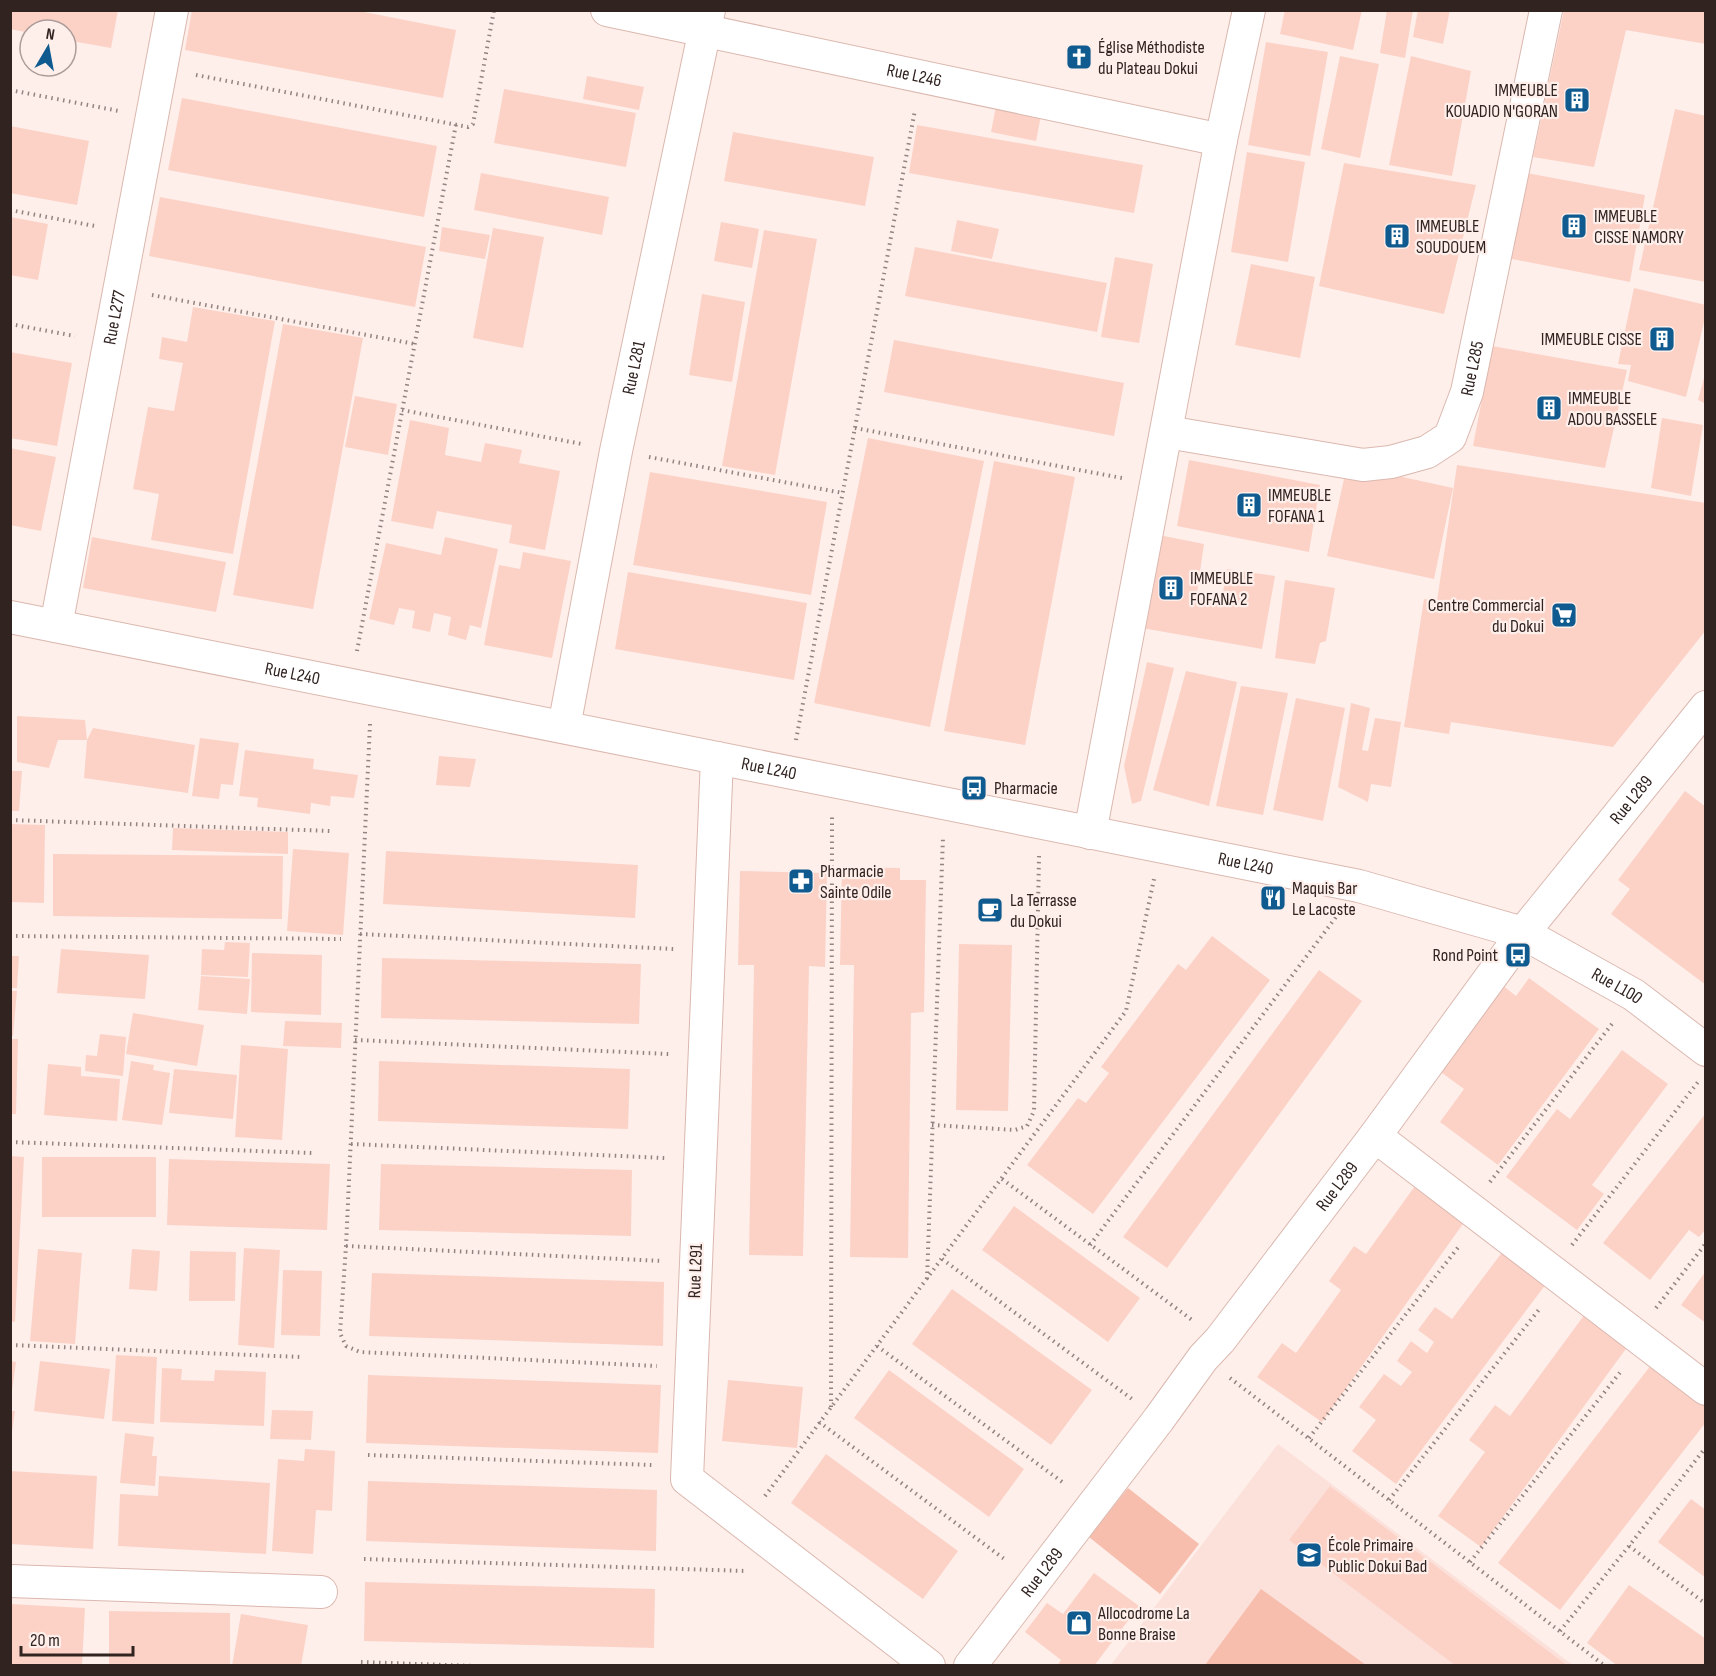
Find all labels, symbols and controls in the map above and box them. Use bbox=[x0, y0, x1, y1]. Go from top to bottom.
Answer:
north arrow bbox=[18, 18, 78, 78]
text: N bbox=[44, 25, 56, 45]
place label: Église Méthodiste du Plateau Dokui bbox=[1098, 37, 1205, 79]
church icon: Église Méthodiste du Plateau Dokui bbox=[1064, 42, 1094, 72]
street label: Rue L246 bbox=[885, 60, 944, 92]
place label: IMMEUBLE KOUADIO N'GORAN bbox=[1446, 80, 1558, 122]
building icon: IMMEUBLE KOUADIO N'GORAN bbox=[1562, 85, 1592, 115]
place label: IMMEUBLE CISSE NAMORY bbox=[1594, 206, 1684, 248]
building icon: IMMEUBLE CISSE NAMORY bbox=[1559, 211, 1589, 241]
place label: IMMEUBLE SOUDOUEM bbox=[1416, 216, 1486, 258]
building icon: IMMEUBLE SOUDOUEM bbox=[1382, 221, 1412, 251]
street label: Rue L277 bbox=[99, 288, 130, 346]
building icon: IMMEUBLE CISSE bbox=[1647, 324, 1677, 354]
place label: IMMEUBLE CISSE bbox=[1541, 329, 1642, 350]
street label: Rue L281 bbox=[618, 338, 650, 397]
street label: Rue L285 bbox=[1456, 339, 1488, 398]
place label: IMMEUBLE ADOU BASSELE bbox=[1567, 388, 1658, 430]
building icon: IMMEUBLE ADOU BASSELE bbox=[1534, 393, 1564, 423]
place label: IMMEUBLE FOFANA 1 bbox=[1268, 485, 1331, 527]
building icon: IMMEUBLE FOFANA 1 bbox=[1234, 490, 1264, 520]
place label: IMMEUBLE FOFANA 2 bbox=[1190, 568, 1253, 610]
building icon: IMMEUBLE FOFANA 2 bbox=[1156, 573, 1186, 603]
place label: Centre Commercial du Dokui bbox=[1428, 595, 1544, 637]
supermarket icon: Centre Commercial du Dokui bbox=[1549, 600, 1579, 630]
street label: Rue L240 bbox=[263, 658, 322, 690]
street label: Rue L240 bbox=[740, 753, 798, 785]
street label: Rue L289 bbox=[1606, 772, 1657, 828]
bus stop icon: Pharmacie bbox=[959, 773, 989, 803]
place label: Pharmacie bbox=[994, 778, 1058, 799]
street label: Rue L240 bbox=[1216, 848, 1275, 880]
place label: Pharmacie Sainte Odile bbox=[820, 861, 892, 903]
pharmacy icon: Pharmacie Sainte Odile bbox=[786, 866, 816, 896]
place label: Maquis Bar Le Lacoste bbox=[1292, 878, 1357, 920]
restaurant icon: Maquis Bar Le Lacoste bbox=[1258, 883, 1288, 913]
place label: La Terrasse du Dokui bbox=[1010, 890, 1077, 932]
cafe icon: La Terrasse du Dokui bbox=[975, 895, 1005, 925]
bus stop icon: Rond Point bbox=[1503, 940, 1533, 970]
place label: Rond Point bbox=[1433, 945, 1498, 966]
street label: Rue L100 bbox=[1588, 963, 1647, 1009]
street label: Rue L289 bbox=[1312, 1158, 1363, 1215]
street label: Rue L291 bbox=[684, 1243, 707, 1299]
place label: École Primaire Public Dokui Bad bbox=[1328, 1535, 1427, 1577]
school or university icon: École Primaire Public Dokui Bad bbox=[1294, 1540, 1324, 1570]
street label: Rue L289 bbox=[1017, 1544, 1067, 1601]
place label: Allocodrome La Bonne Braise bbox=[1097, 1603, 1190, 1645]
shop icon: Allocodrome La Bonne Braise bbox=[1064, 1608, 1094, 1638]
scale bar bbox=[21, 1619, 134, 1657]
text: 20 m bbox=[30, 1630, 60, 1651]

